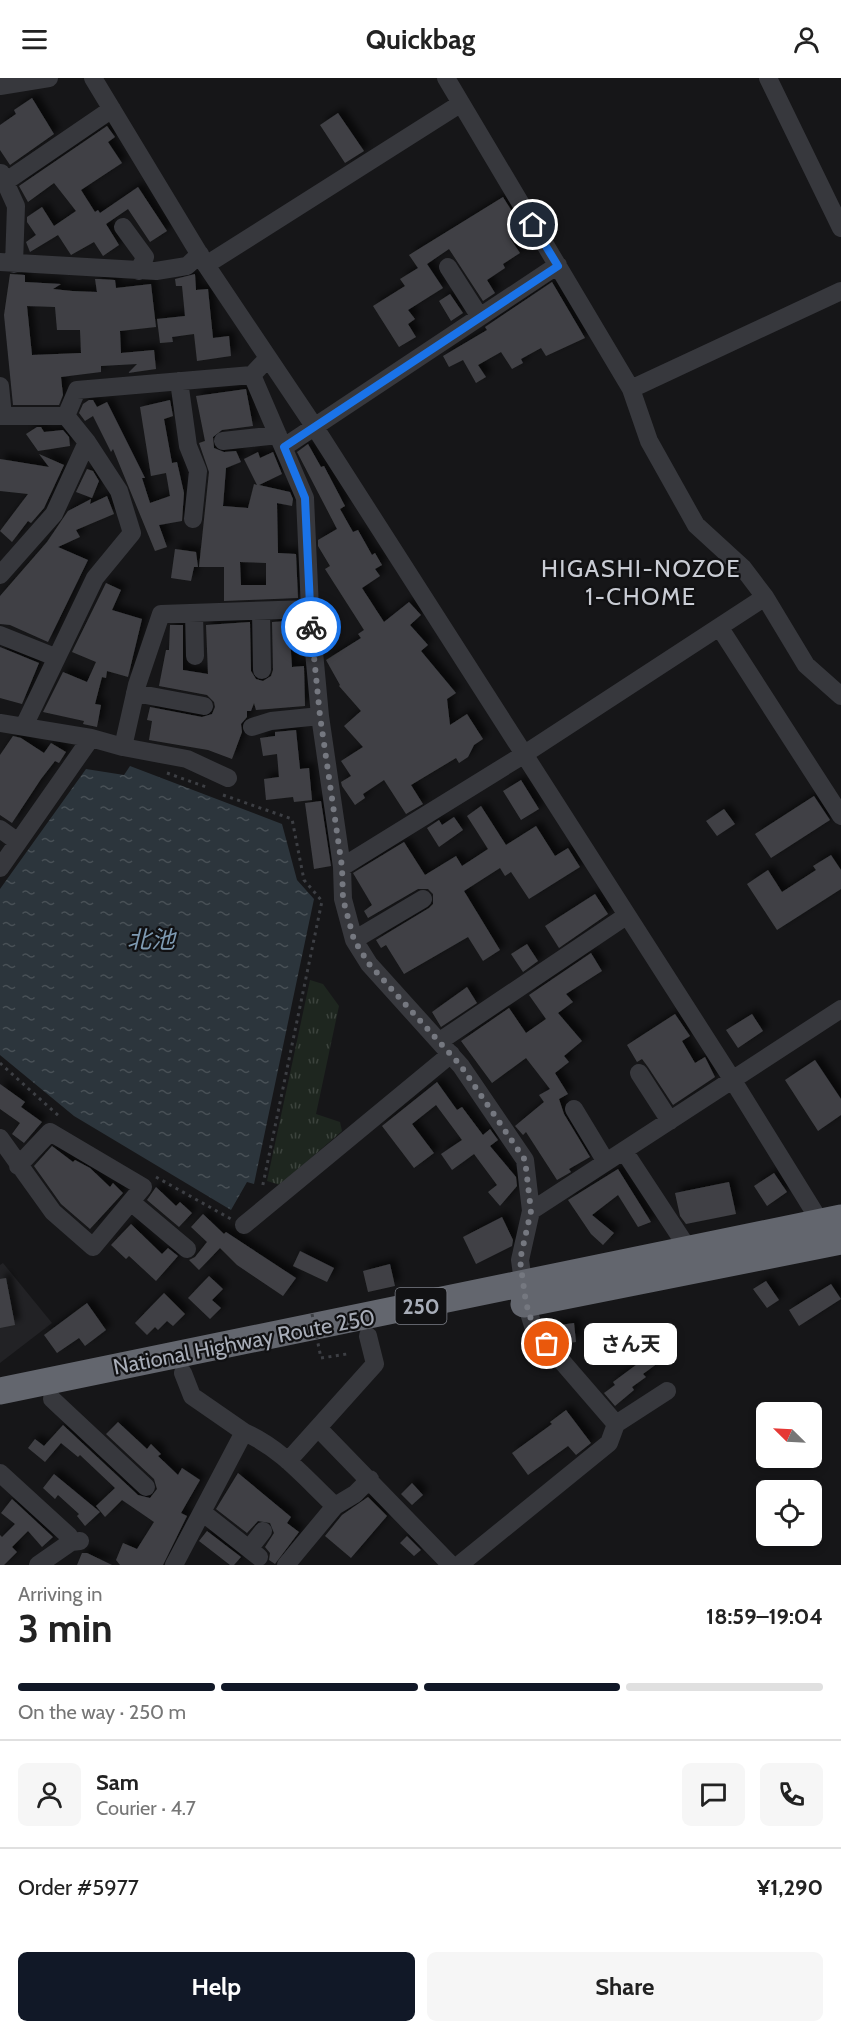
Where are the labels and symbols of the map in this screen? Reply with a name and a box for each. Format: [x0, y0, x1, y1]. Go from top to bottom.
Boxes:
pin [507, 199, 558, 250]
district label: HIGASHI-NOZOE 1-CHOME [541, 554, 741, 611]
courier [281, 597, 341, 657]
water label: 北池 [127, 925, 177, 954]
road number: 250 [396, 1288, 446, 1324]
street label: National Highway Route 250 [111, 1303, 377, 1381]
pin [521, 1318, 572, 1369]
callout: さん天 [583, 1323, 676, 1365]
north arrow [756, 1402, 822, 1468]

